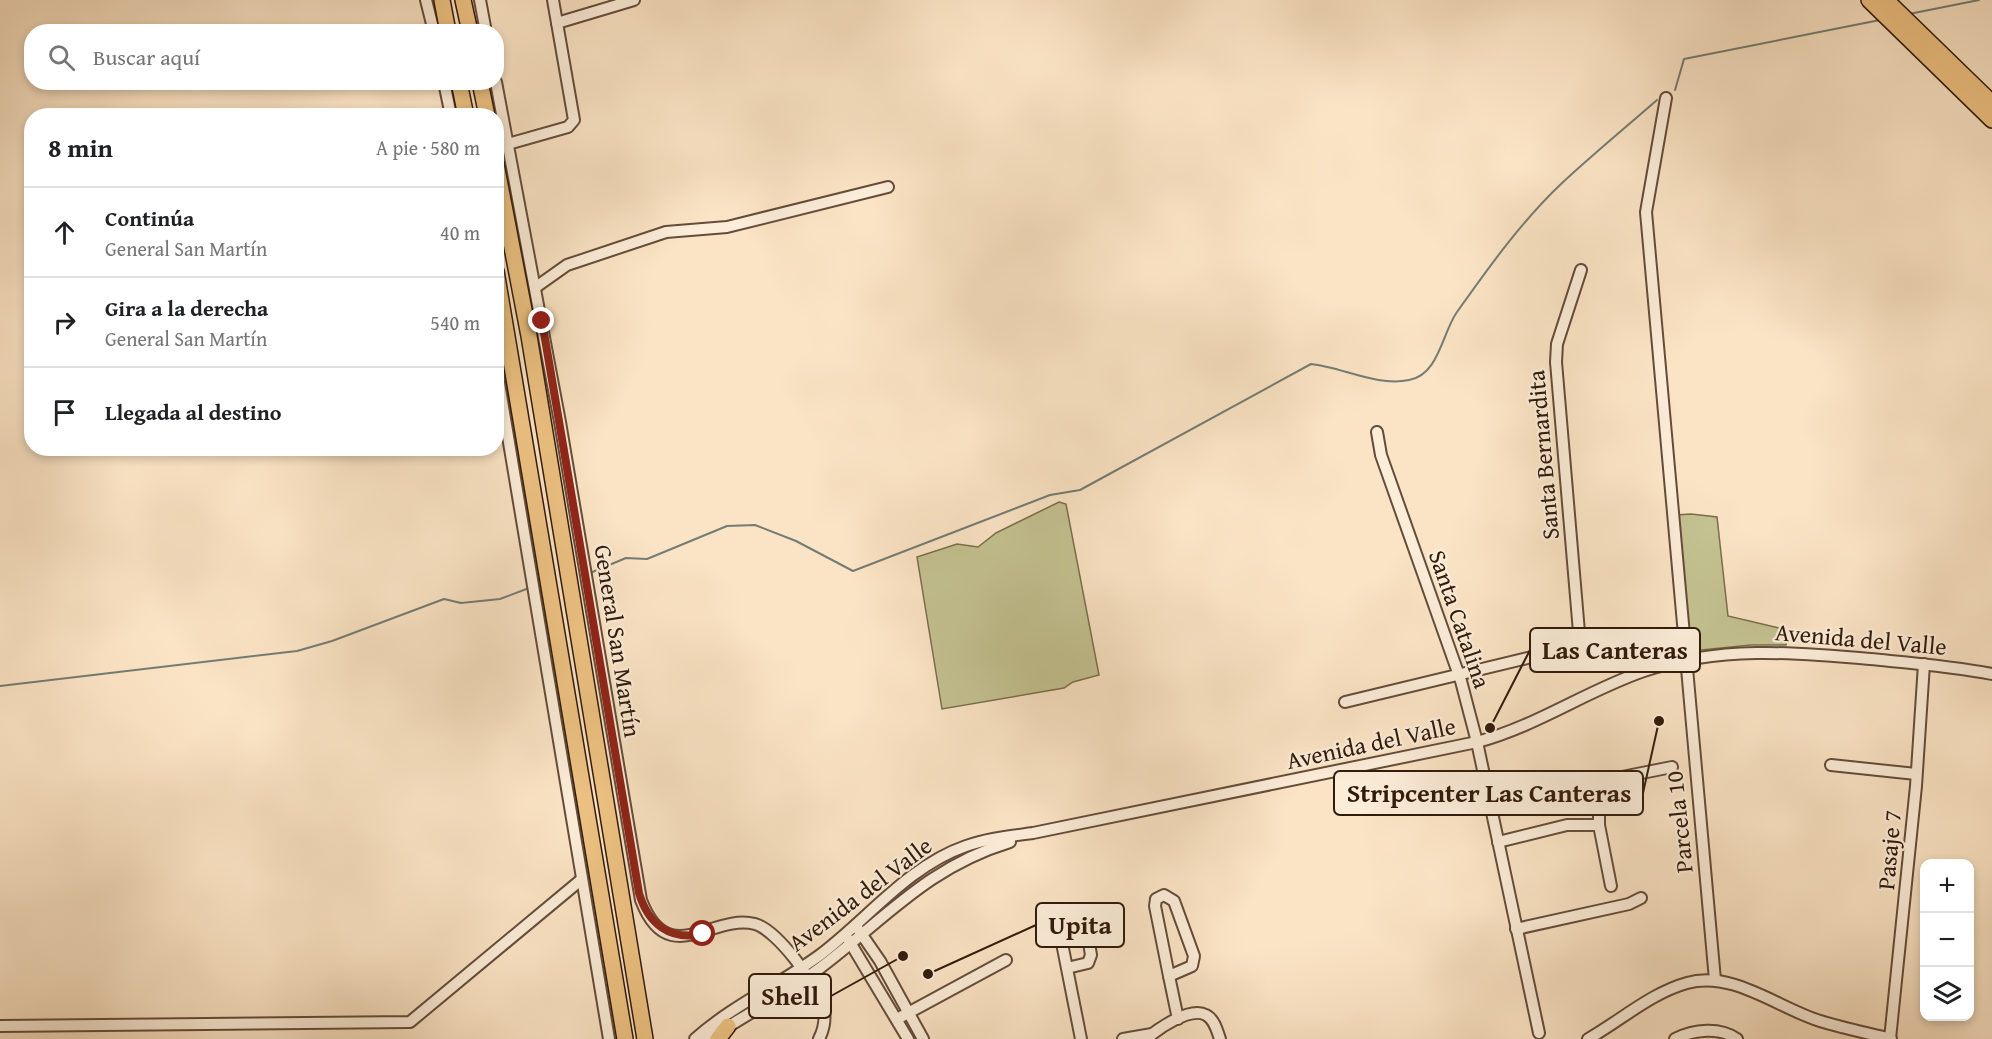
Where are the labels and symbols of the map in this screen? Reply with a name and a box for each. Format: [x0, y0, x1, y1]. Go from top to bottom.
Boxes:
route end [528, 307, 554, 333]
street label: Santa Bernardita [1518, 368, 1568, 541]
street label: General San Martín [585, 542, 651, 740]
street label: Santa Catalina [1420, 545, 1500, 693]
street label: Avenida del Valle [1774, 614, 1948, 664]
callout: Las Canteras [1530, 628, 1700, 672]
text: Las Canteras [1542, 630, 1688, 669]
street label: Avenida del Valle [1283, 708, 1459, 778]
street label: Parcela 10 [1656, 769, 1702, 875]
callout: Stripcenter Las Canteras [1334, 771, 1643, 815]
text: Stripcenter Las Canteras [1347, 773, 1631, 812]
street label: Pasaje 7 [1868, 809, 1910, 891]
street label: Avenida del Valle [781, 828, 939, 960]
callout: Upita [1036, 903, 1124, 947]
text: Upita [1048, 905, 1112, 944]
route start [689, 920, 715, 946]
callout: Shell [749, 974, 831, 1018]
text: Shell [761, 976, 819, 1015]

